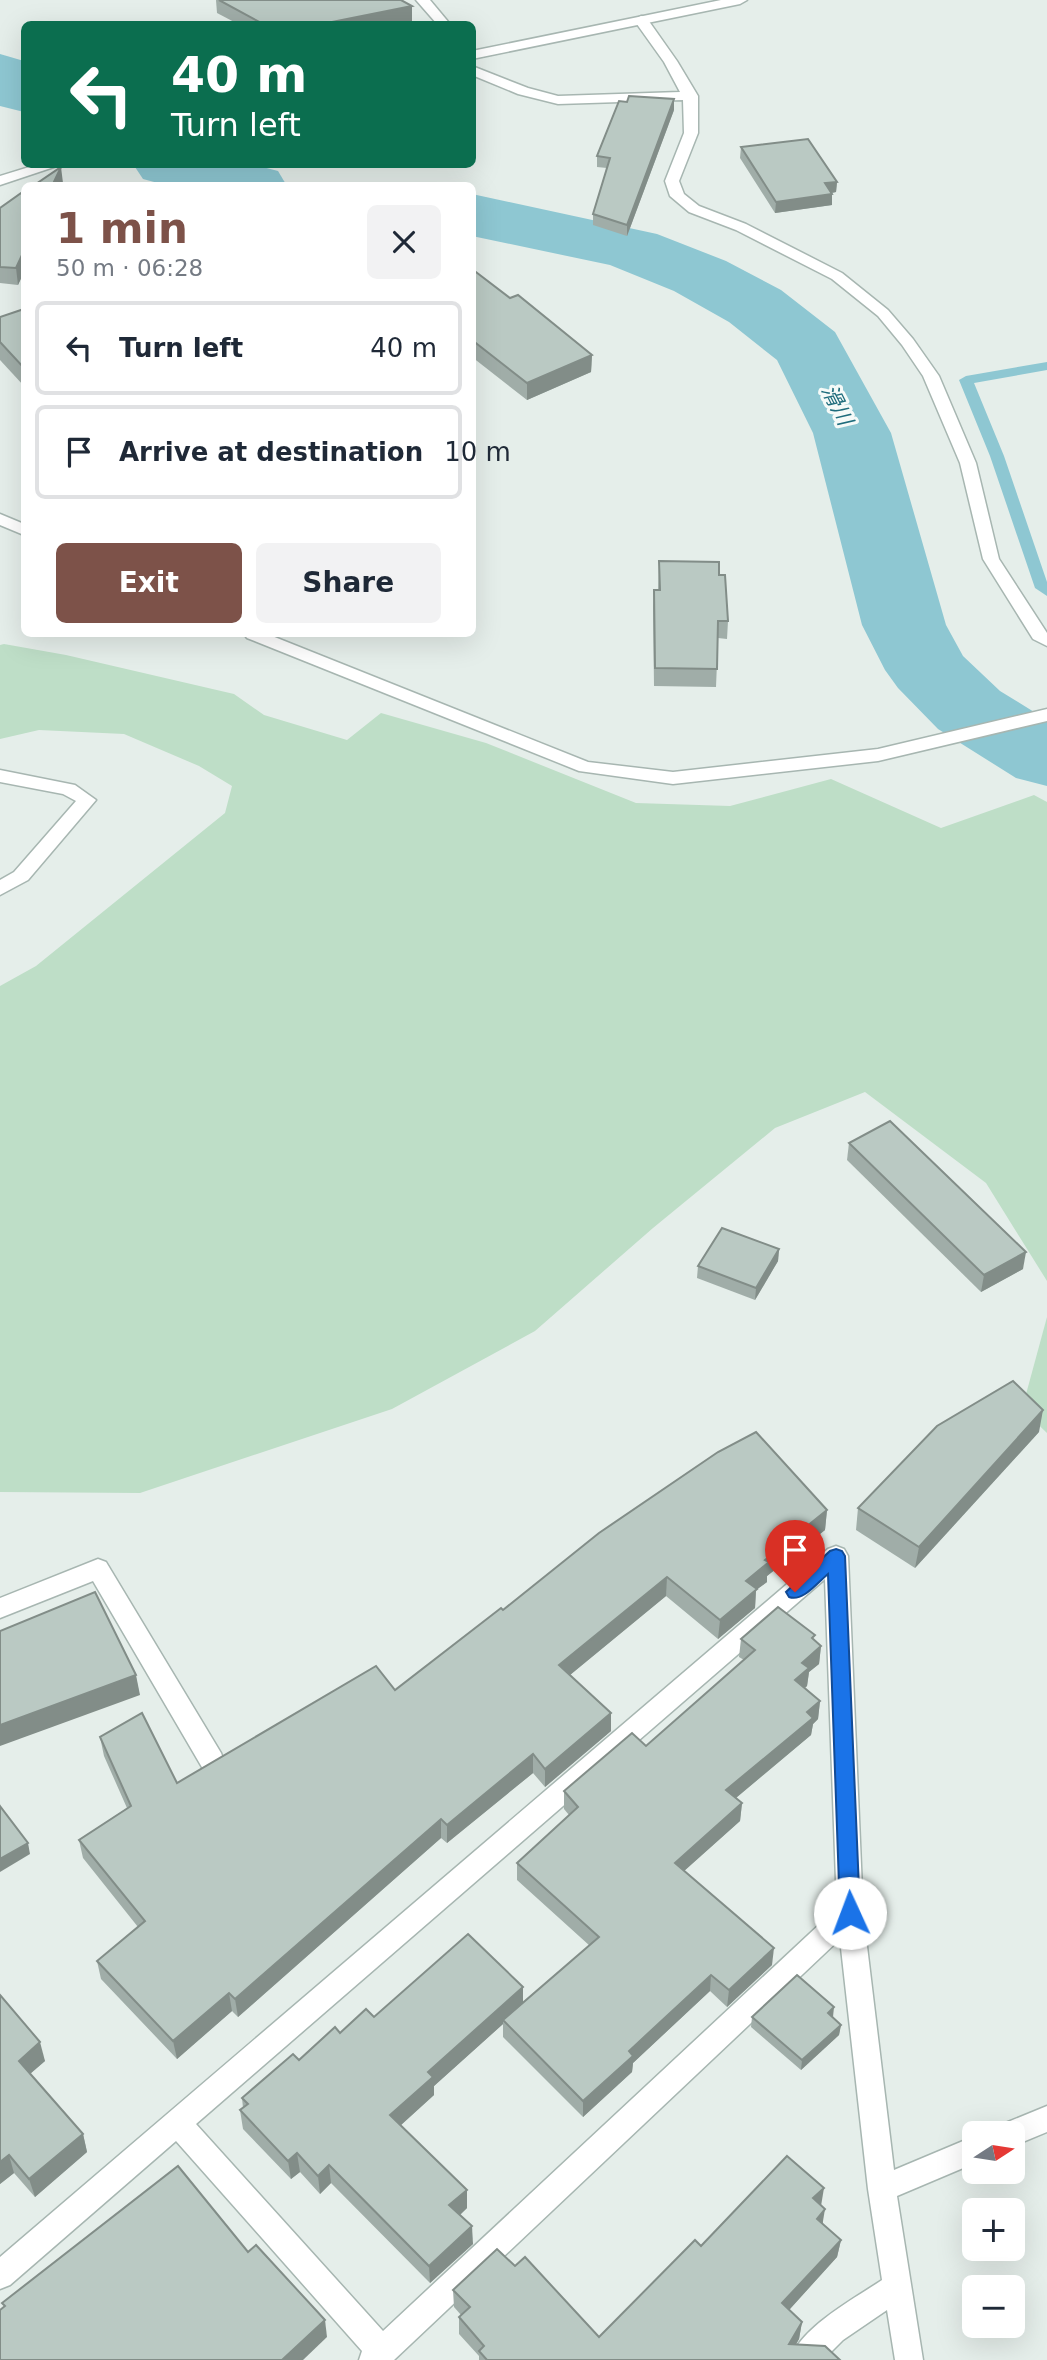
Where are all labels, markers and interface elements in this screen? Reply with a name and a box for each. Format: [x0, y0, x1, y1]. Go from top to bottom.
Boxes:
text: 40 m [171, 47, 307, 104]
icon: left [56, 49, 147, 140]
text: Turn left [171, 106, 301, 144]
text: 1 min [56, 204, 188, 253]
button: close [367, 205, 441, 279]
text: 50 m · 06:28 [56, 255, 203, 281]
icon: left [60, 329, 98, 367]
text: Turn left [119, 333, 243, 363]
text: 40 m [370, 333, 437, 363]
water label: 滑川 [817, 381, 858, 431]
icon: arrive [60, 433, 98, 471]
text: Arrive at destination [119, 437, 423, 467]
text: 10 m [444, 437, 511, 467]
button: Exit [56, 543, 242, 623]
button: Share [256, 543, 441, 623]
pin [765, 1520, 825, 1592]
icon: arrive [776, 1531, 814, 1569]
position arrow [813, 1876, 887, 1950]
north arrow [962, 2121, 1026, 2184]
map controls [962, 2121, 1025, 2338]
button: + [962, 2198, 1025, 2261]
button: − [962, 2275, 1025, 2338]

